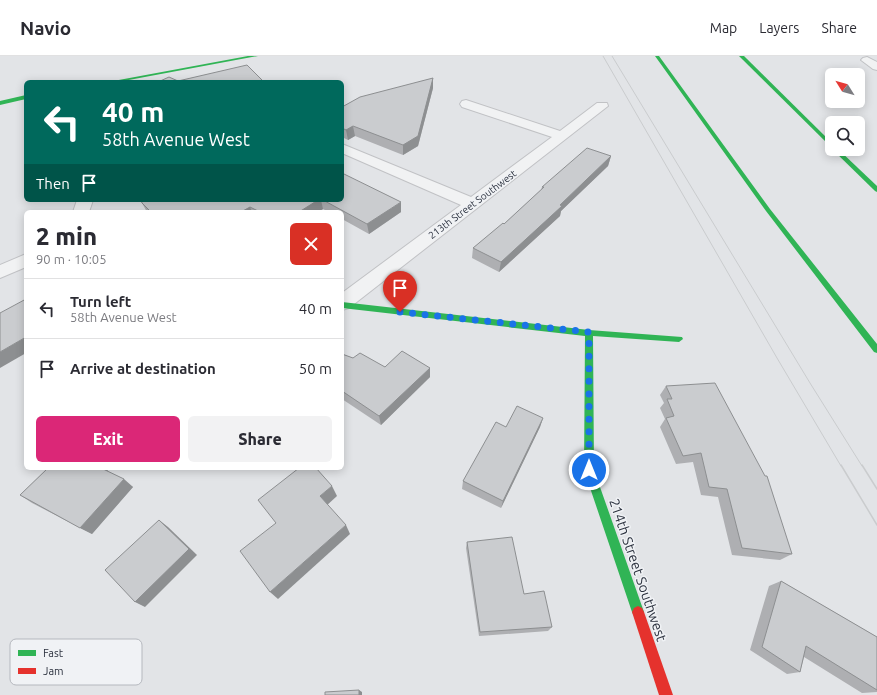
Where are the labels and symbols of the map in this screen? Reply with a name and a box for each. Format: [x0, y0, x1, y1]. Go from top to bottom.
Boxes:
north arrow [825, 68, 865, 108]
street label: 213th Street Southwest [426, 168, 518, 241]
pin [383, 271, 417, 312]
position arrow [568, 449, 610, 491]
street label: 214th Street Southwest [606, 497, 670, 644]
legend [10, 639, 142, 685]
text: Fast [43, 647, 64, 659]
text: Jam [43, 665, 64, 677]

